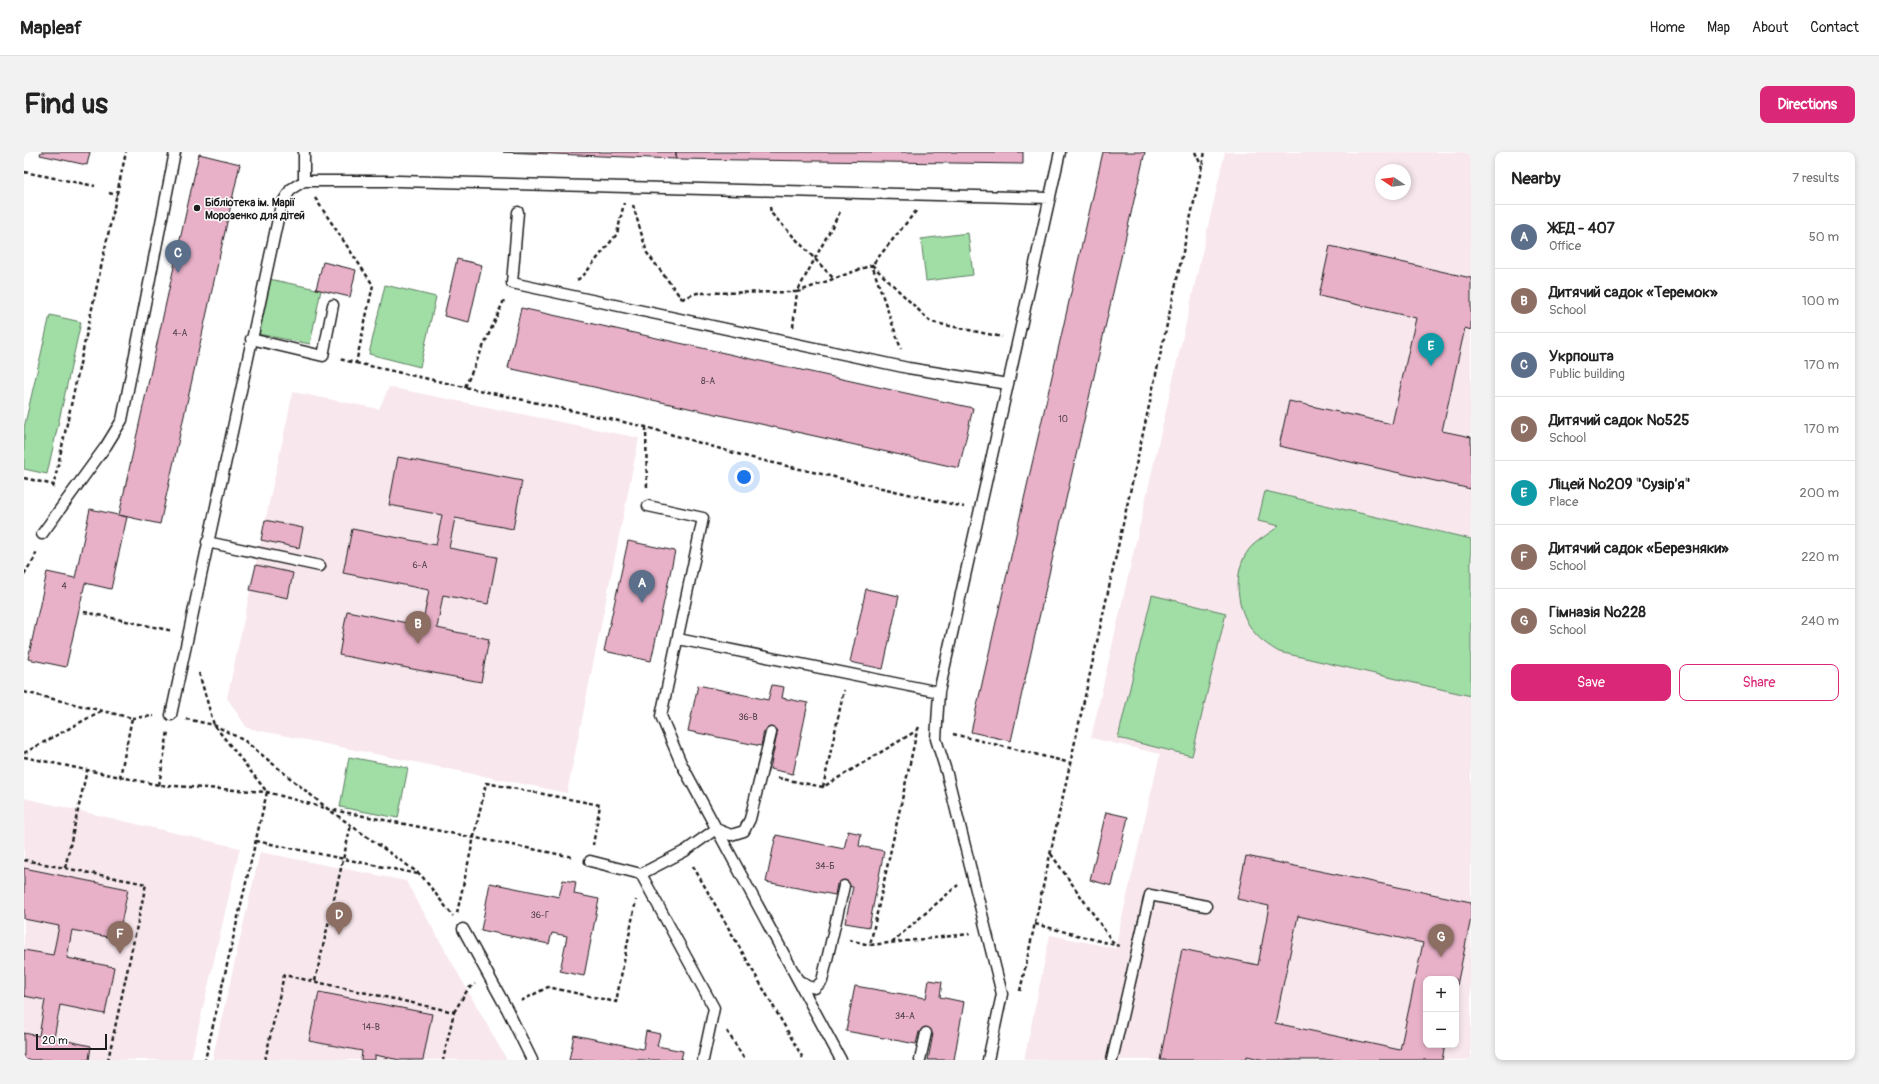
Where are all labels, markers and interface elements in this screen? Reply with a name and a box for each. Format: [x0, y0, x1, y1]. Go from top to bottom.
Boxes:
text: Mapleaf [20, 16, 82, 40]
text: Home [1650, 19, 1685, 36]
text: Map [1707, 19, 1730, 36]
text: About [1752, 19, 1788, 36]
text: Contact [1810, 19, 1859, 36]
button: Directions [1760, 86, 1855, 123]
text: Find us [24, 87, 108, 122]
north arrow [1375, 164, 1411, 200]
text: Nearby [1511, 168, 1560, 189]
text: 7 results [1792, 170, 1839, 186]
place label: Бібліотека ім. Марії Морозенко для дітей [205, 196, 305, 222]
marker: Бібліотека ім. Марії Морозенко для дітей [192, 203, 202, 213]
text: ЖЕД - 407 [1549, 219, 1615, 238]
text: A [1520, 229, 1528, 245]
text: 50 m [1809, 229, 1839, 245]
text: Office [1549, 238, 1581, 254]
pin: C [165, 240, 191, 273]
text: Дитячий садок «Теремок» [1549, 283, 1718, 302]
text: B [1520, 293, 1528, 309]
text: 100 m [1802, 293, 1839, 309]
text: School [1549, 302, 1586, 318]
house number: 4-А [173, 328, 188, 339]
pin: E [1418, 333, 1444, 366]
text: Укрпошта [1549, 347, 1614, 366]
text: C [1520, 357, 1528, 373]
text: 170 m [1804, 357, 1839, 373]
text: Public building [1549, 366, 1625, 382]
house number: 8-А [701, 376, 715, 387]
text: Дитячий садок №525 [1549, 411, 1689, 430]
house number: 10 [1058, 414, 1068, 425]
text: D [1520, 421, 1528, 437]
text: 170 m [1804, 421, 1839, 437]
text: School [1549, 430, 1586, 446]
your location [734, 467, 754, 487]
text: Ліцей №209 "Сузір'я" [1549, 475, 1691, 494]
text: E [1521, 485, 1527, 501]
text: 200 m [1800, 485, 1839, 501]
text: Place [1549, 494, 1578, 510]
text: Дитячий садок «Березняки» [1549, 539, 1729, 558]
text: F [1520, 549, 1528, 565]
text: 220 m [1801, 549, 1839, 565]
text: School [1549, 558, 1586, 574]
house number: 6-А [413, 560, 428, 571]
pin: A [629, 570, 655, 603]
house number: 4 [61, 581, 67, 592]
text: Гімназія №228 [1549, 603, 1646, 622]
pin: B [405, 611, 431, 644]
text: G [1520, 613, 1528, 629]
text: 240 m [1801, 613, 1839, 629]
text: School [1549, 622, 1586, 638]
button: Save [1511, 664, 1671, 701]
button: Share [1679, 664, 1839, 701]
house number: 36-В [738, 712, 758, 723]
house number: 34-Б [815, 861, 835, 872]
pin: D [326, 902, 352, 935]
house number: 36-Г [531, 910, 549, 921]
pin: F [107, 921, 133, 954]
pin: G [1428, 924, 1454, 957]
map controls [1423, 976, 1459, 1048]
button: + [1423, 976, 1459, 1012]
house number: 34-А [895, 1011, 915, 1022]
button: − [1423, 1012, 1459, 1048]
house number: 14-В [362, 1022, 380, 1033]
scale bar [36, 1032, 107, 1051]
text: 20 m [42, 1034, 68, 1047]

